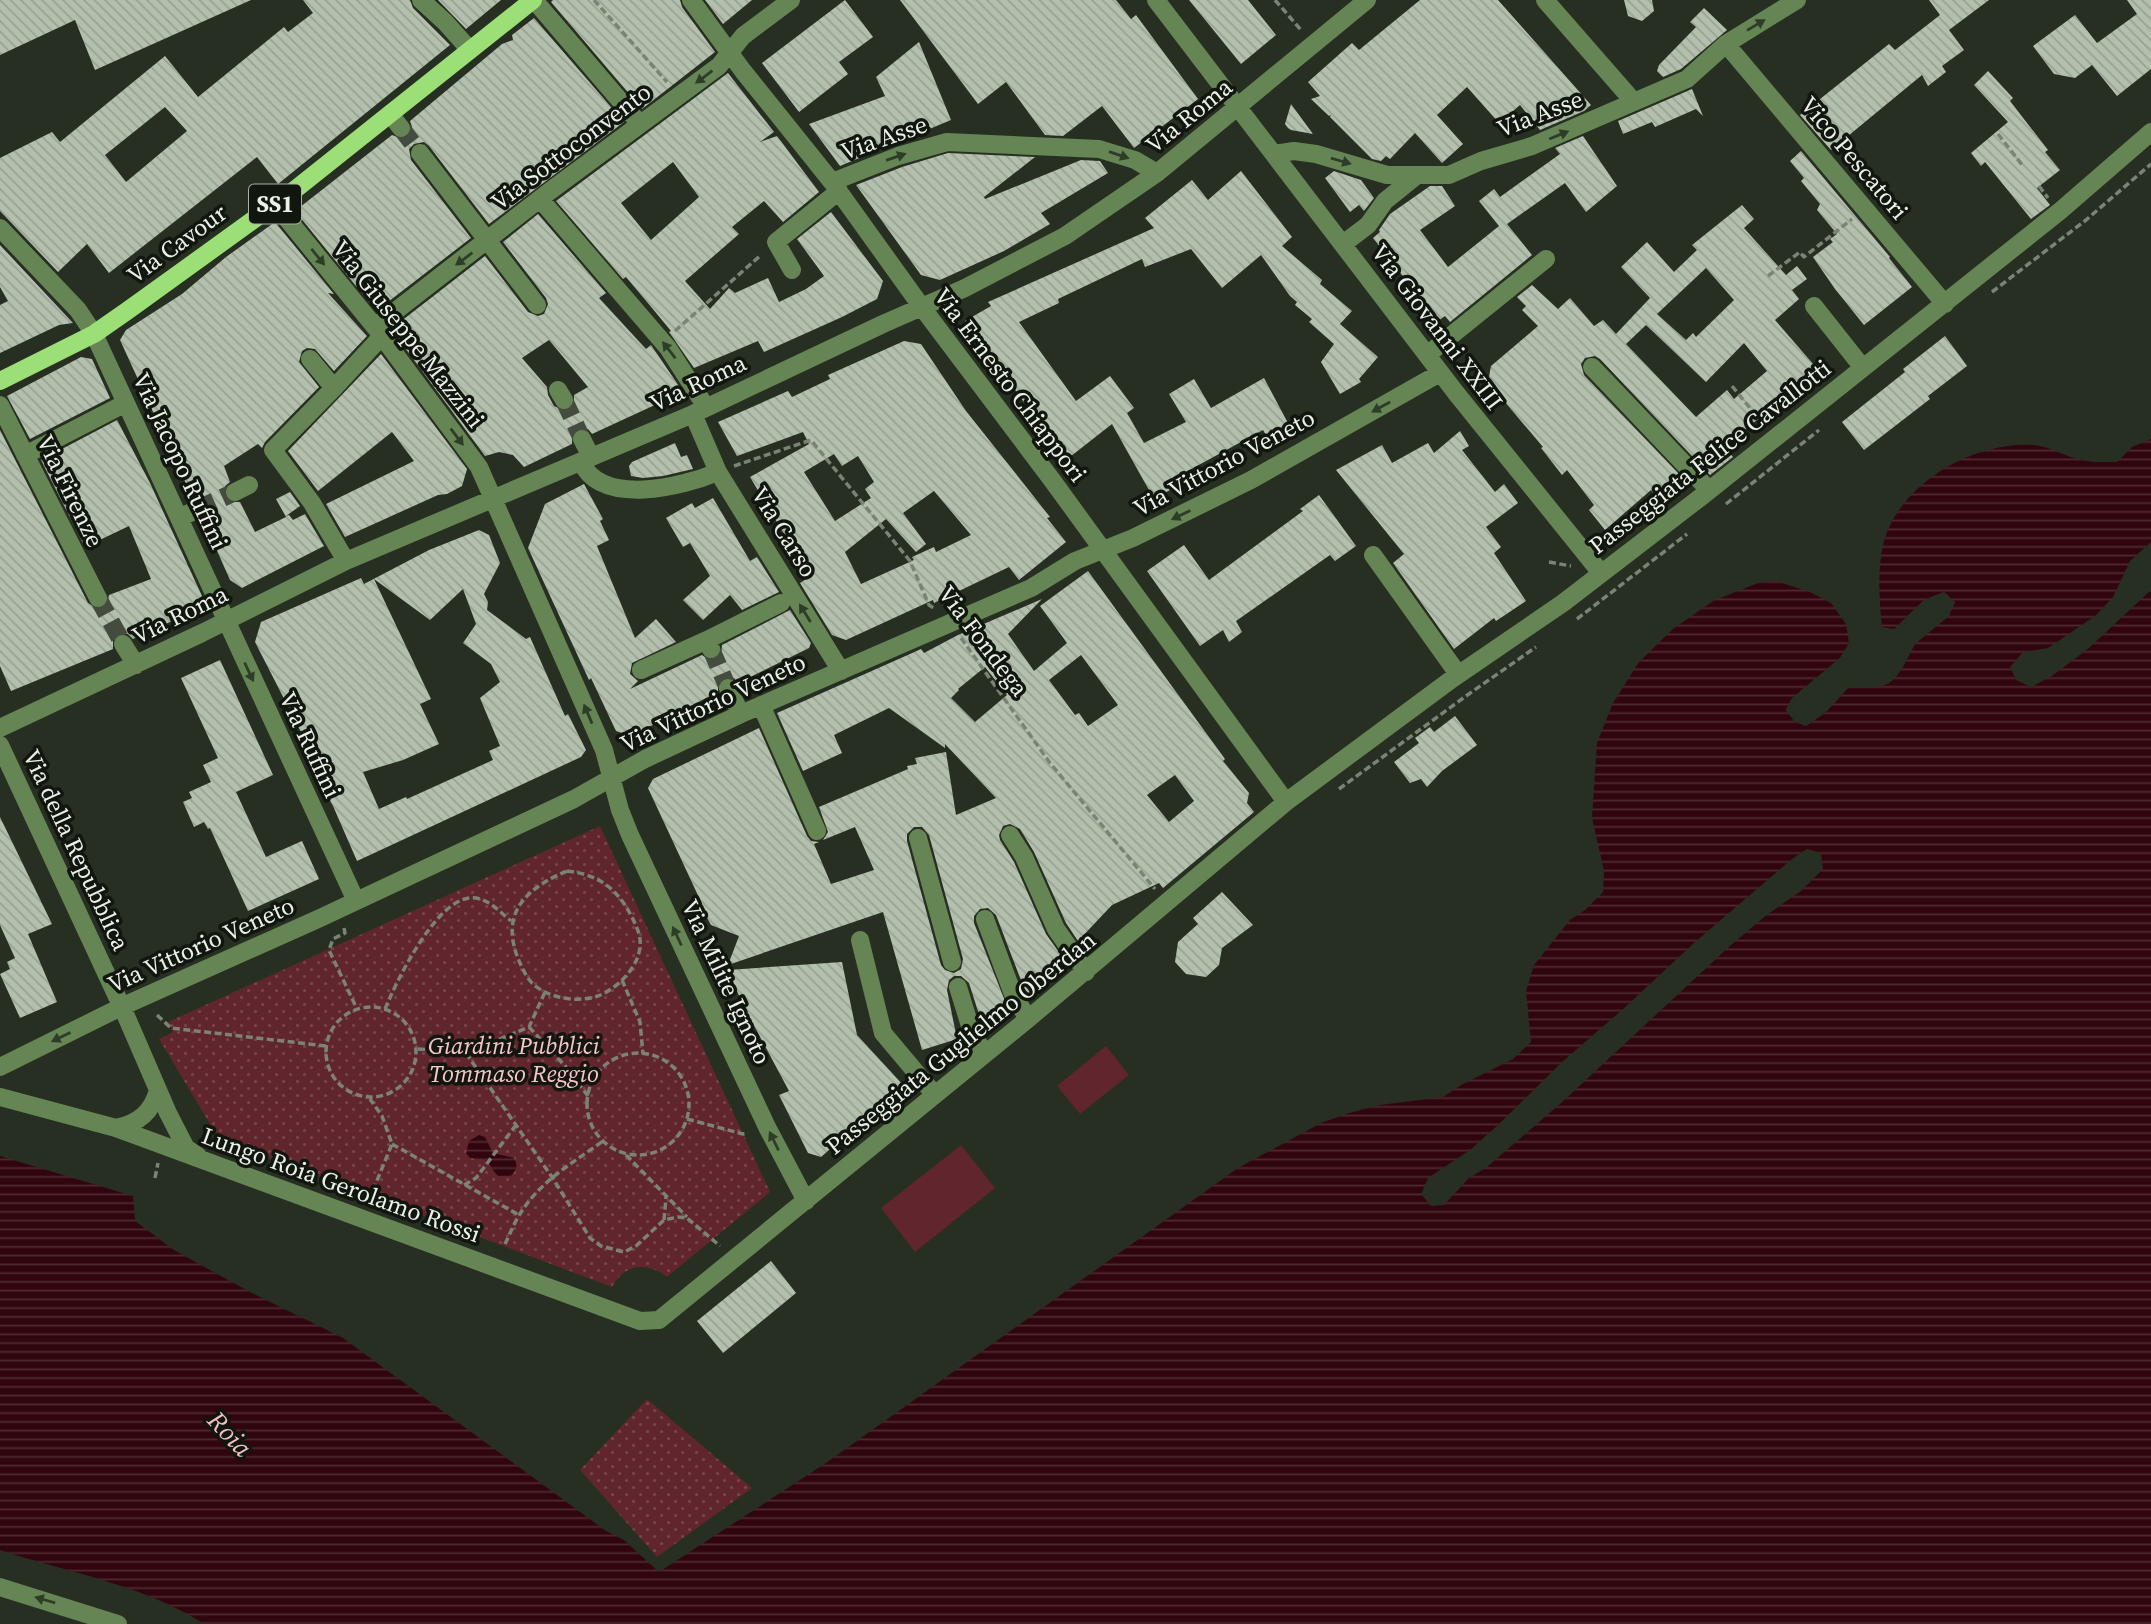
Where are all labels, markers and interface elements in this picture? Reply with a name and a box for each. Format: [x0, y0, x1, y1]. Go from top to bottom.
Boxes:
one-way arrow [1746, 18, 1765, 31]
one-way arrow [695, 70, 713, 84]
street label: Via Roma [1138, 70, 1240, 161]
street label: Via Sottoconvento [484, 75, 658, 218]
street label: Via Asse [1492, 82, 1587, 145]
street label: Vico Pescatori [1793, 89, 1916, 226]
street label: Via Asse [836, 107, 931, 168]
one-way arrow [1549, 129, 1570, 140]
one-way arrow [1109, 150, 1130, 161]
one-way arrow [885, 151, 906, 162]
one-way arrow [1330, 156, 1352, 167]
road number: SS1 [249, 184, 301, 224]
street label: Via Cavour [120, 196, 233, 291]
street label: Via Giuseppe Mazzini [325, 233, 492, 434]
street label: Via Giovanni XXIII [1364, 237, 1511, 417]
one-way arrow [310, 248, 326, 266]
one-way arrow [455, 251, 473, 266]
street label: Via Ernesto Chiappori [926, 281, 1094, 489]
one-way arrow [662, 341, 676, 359]
street label: Via Roma [644, 346, 752, 419]
street label: Passeggiata Felice Cavallotti [1582, 352, 1838, 562]
street label: Via Jacopo Ruffini [125, 367, 236, 554]
street label: Via Vittorio Veneto [1127, 401, 1320, 524]
one-way arrow [1371, 401, 1391, 413]
one-way arrow [450, 428, 464, 446]
street label: Via Firenze [29, 429, 112, 552]
street label: Via Carso [744, 480, 825, 583]
one-way arrow [1171, 509, 1191, 520]
street label: Via Roma [126, 577, 234, 652]
street label: Via Fondega [931, 578, 1036, 704]
one-way arrow [799, 603, 812, 623]
street label: Via Vittorio Veneto [615, 645, 811, 760]
one-way arrow [244, 661, 255, 682]
street label: Via Ruffini [272, 686, 349, 803]
one-way arrow [582, 704, 594, 724]
street label: Via della Repubblica [15, 744, 138, 956]
street label: Via Vittorio Veneto [102, 889, 299, 1001]
street label: Via Milite Ignoto [674, 894, 779, 1070]
street label: Passeggiata Guglielmo Oberdan [819, 923, 1102, 1162]
one-way arrow [671, 925, 682, 946]
park label: Giardini Pubblici Tommaso Reggio [428, 1029, 601, 1090]
one-way arrow [51, 1031, 71, 1043]
street label: Lungo Roia Gerolamo Rossi [197, 1119, 485, 1250]
one-way arrow [768, 1131, 780, 1151]
water label: Roia [199, 1402, 261, 1465]
one-way arrow [34, 1595, 55, 1605]

